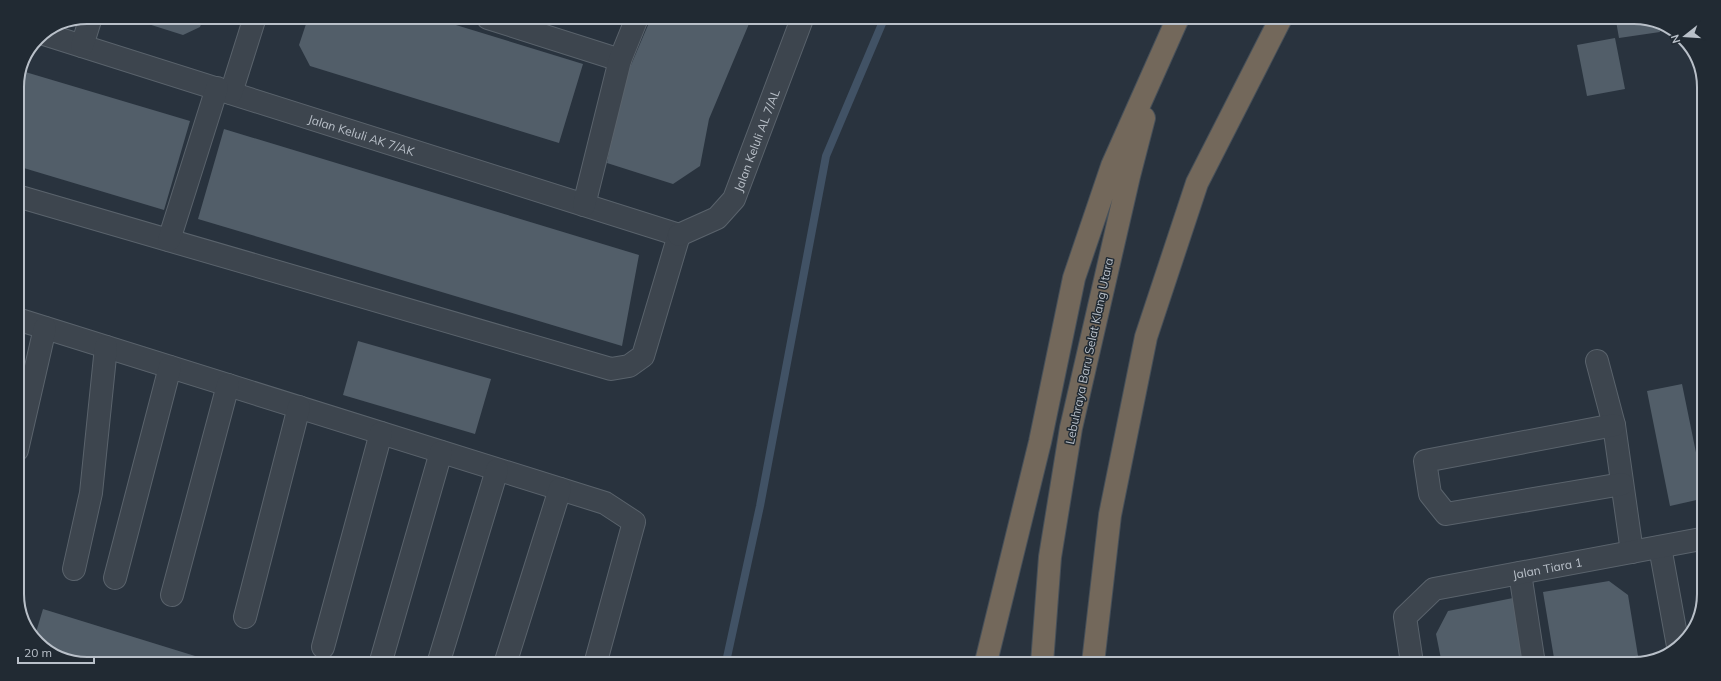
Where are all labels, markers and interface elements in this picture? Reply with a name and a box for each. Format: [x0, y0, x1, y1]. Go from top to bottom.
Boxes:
north arrow [1665, 16, 1705, 56]
text: N [1668, 33, 1683, 45]
street label: Jalan Keluli AL 7/AL [730, 86, 783, 194]
street label: Jalan Keluli AK 7/AK [307, 111, 417, 158]
street label: Lebuhraya Baru Selat Klang Utara [1062, 256, 1116, 446]
street label: Jalan Tiara 1 [1511, 554, 1583, 582]
scale bar [18, 639, 94, 665]
text: 20 m [24, 645, 52, 660]

